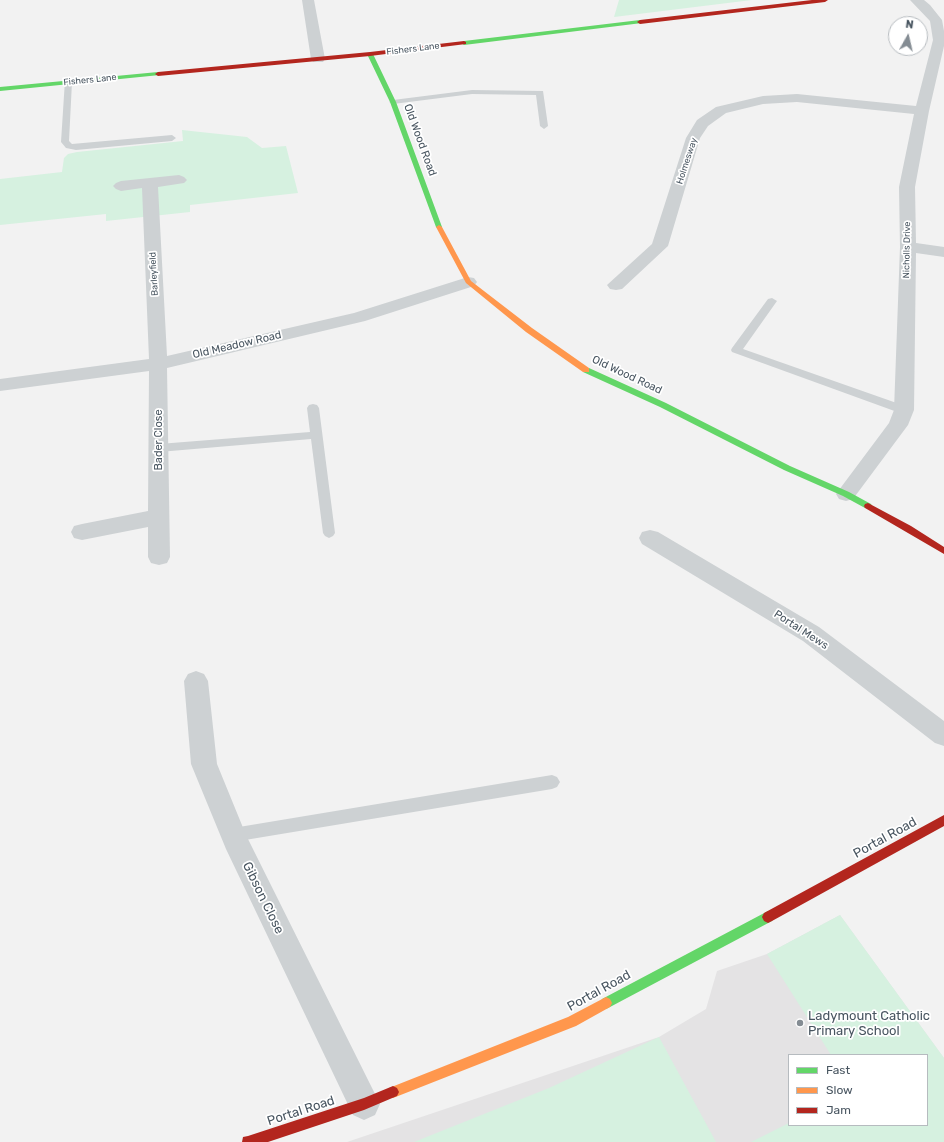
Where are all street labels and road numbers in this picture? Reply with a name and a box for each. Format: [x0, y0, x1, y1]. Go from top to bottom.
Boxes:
street label: Fishers Lane [386, 40, 440, 58]
street label: Fishers Lane [63, 72, 117, 88]
street label: Old Wood Road [401, 102, 439, 178]
street label: Holmesway [674, 136, 700, 186]
street label: Nicholls Drive [901, 221, 913, 279]
street label: Barleyfield [147, 252, 161, 296]
street label: Old Meadow Road [191, 328, 283, 362]
street label: Old Wood Road [590, 353, 664, 397]
street label: Bader Close [152, 409, 166, 471]
street label: Portal Mews [771, 608, 831, 652]
street label: Portal Road [851, 814, 919, 862]
street label: Gibson Close [239, 859, 287, 937]
street label: Portal Road [565, 967, 633, 1015]
street label: Portal Road [265, 1093, 337, 1129]

